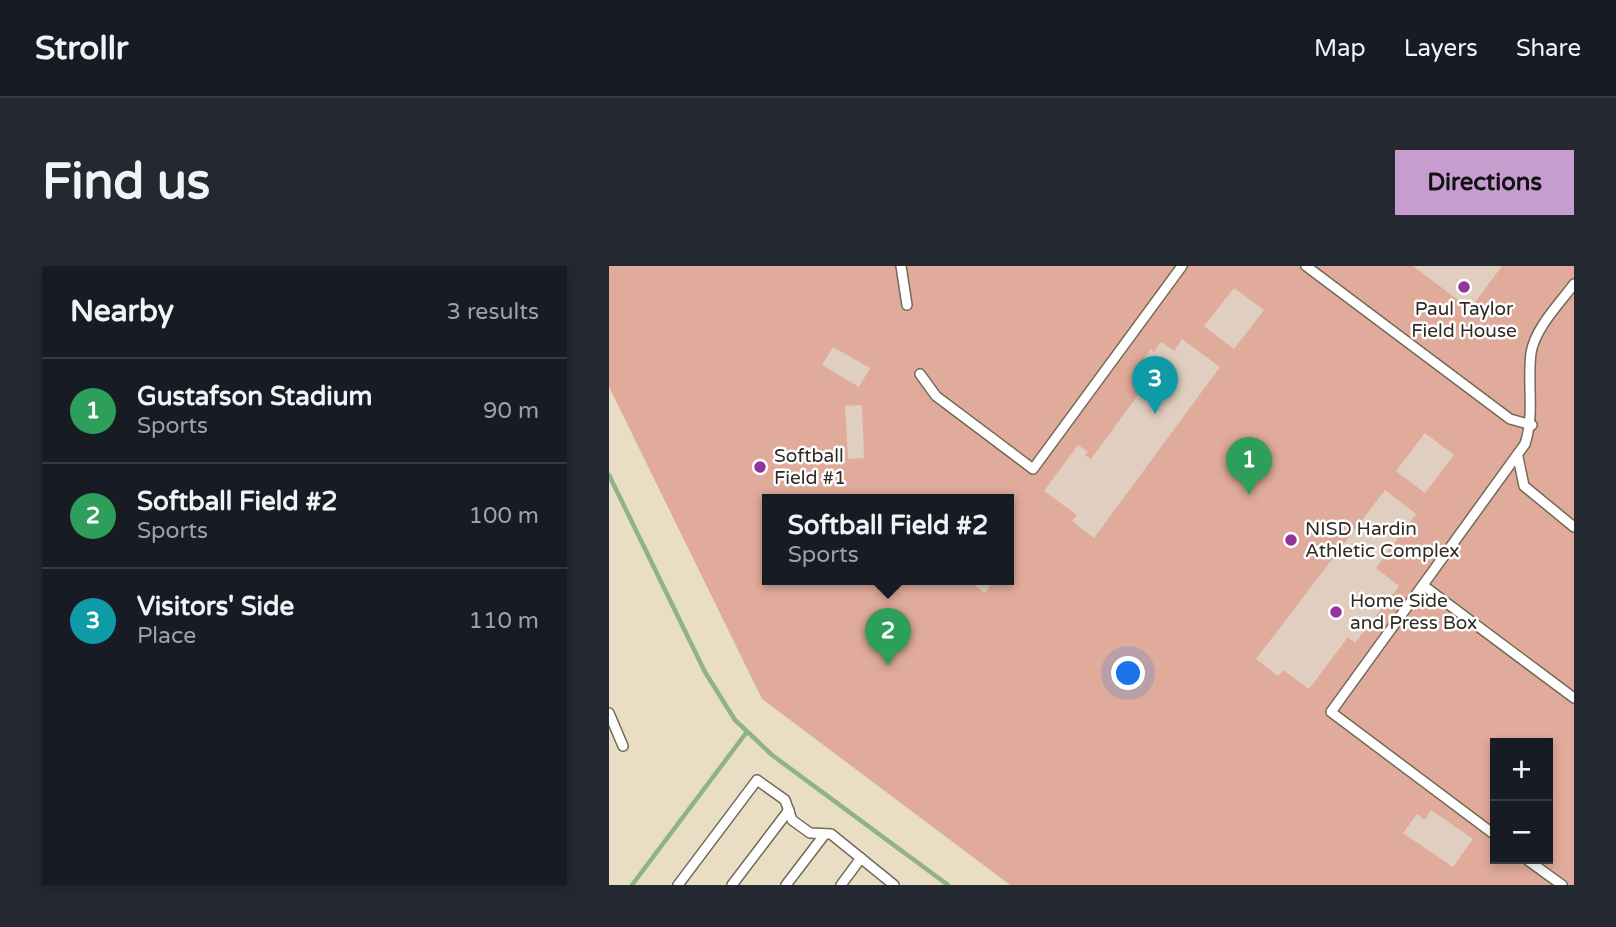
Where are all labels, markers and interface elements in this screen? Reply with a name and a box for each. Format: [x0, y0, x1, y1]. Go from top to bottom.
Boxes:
text: Strollr [35, 29, 129, 68]
text: Map [1314, 34, 1366, 63]
text: Layers [1404, 34, 1478, 63]
text: Share [1516, 34, 1581, 63]
button: Directions [1395, 150, 1574, 215]
text: Find us [42, 153, 210, 212]
marker: Paul Taylor Field House [1456, 279, 1472, 295]
text: Nearby [70, 293, 174, 330]
text: 3 results [446, 298, 539, 326]
place label: Paul Taylor Field House [1411, 298, 1517, 342]
pin: 3 [1132, 356, 1178, 414]
text: Gustafson Stadium [137, 381, 372, 412]
text: 1 [86, 397, 100, 425]
text: 90 m [483, 397, 539, 425]
text: Sports [137, 412, 208, 440]
pin: 1 [1226, 437, 1272, 495]
place label: Softball Field #1 [774, 445, 846, 489]
marker: Softball Field #1 [752, 459, 768, 475]
text: Softball Field #2 [137, 486, 338, 517]
popup [762, 494, 1014, 585]
text: 2 [86, 502, 100, 530]
text: 100 m [469, 502, 539, 530]
text: Softball Field #2 [788, 510, 988, 541]
text: Sports [137, 517, 208, 545]
place label: NISD Hardin Athletic Complex [1305, 518, 1460, 562]
marker: NISD Hardin Athletic Complex [1283, 532, 1299, 548]
text: Sports [788, 541, 859, 569]
place label: Home Side and Press Box [1350, 590, 1477, 634]
text: Visitors' Side [137, 591, 294, 622]
marker: Home Side and Press Box [1328, 604, 1344, 620]
text: 3 [86, 607, 100, 635]
text: 110 m [469, 607, 539, 635]
pin: 2 [865, 608, 911, 666]
text: Place [137, 622, 196, 650]
your location [1111, 656, 1145, 690]
map controls [1490, 738, 1553, 864]
button: + [1490, 738, 1553, 801]
button: − [1490, 801, 1553, 864]

